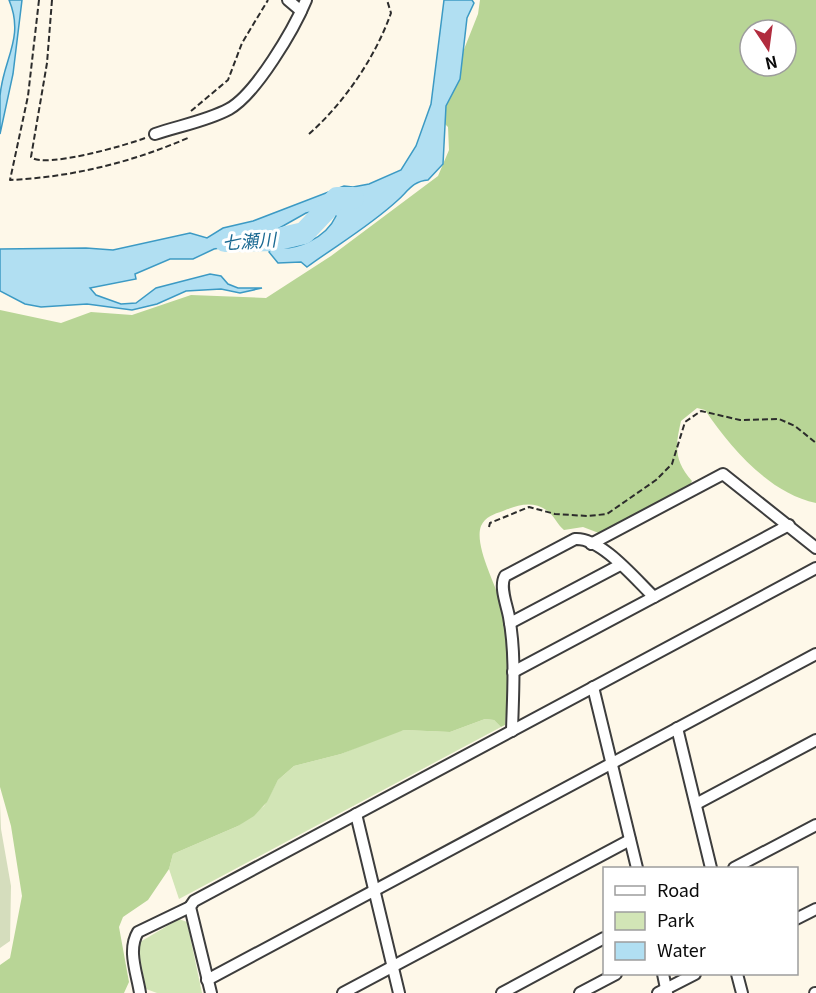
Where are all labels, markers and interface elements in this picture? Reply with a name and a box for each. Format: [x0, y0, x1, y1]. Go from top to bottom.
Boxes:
north arrow [738, 18, 798, 78]
text: N [763, 51, 780, 77]
water label: 七瀬川 [221, 225, 279, 255]
legend [603, 867, 798, 975]
text: Road [657, 876, 700, 902]
text: Park [657, 906, 695, 932]
text: Water [657, 936, 707, 962]

